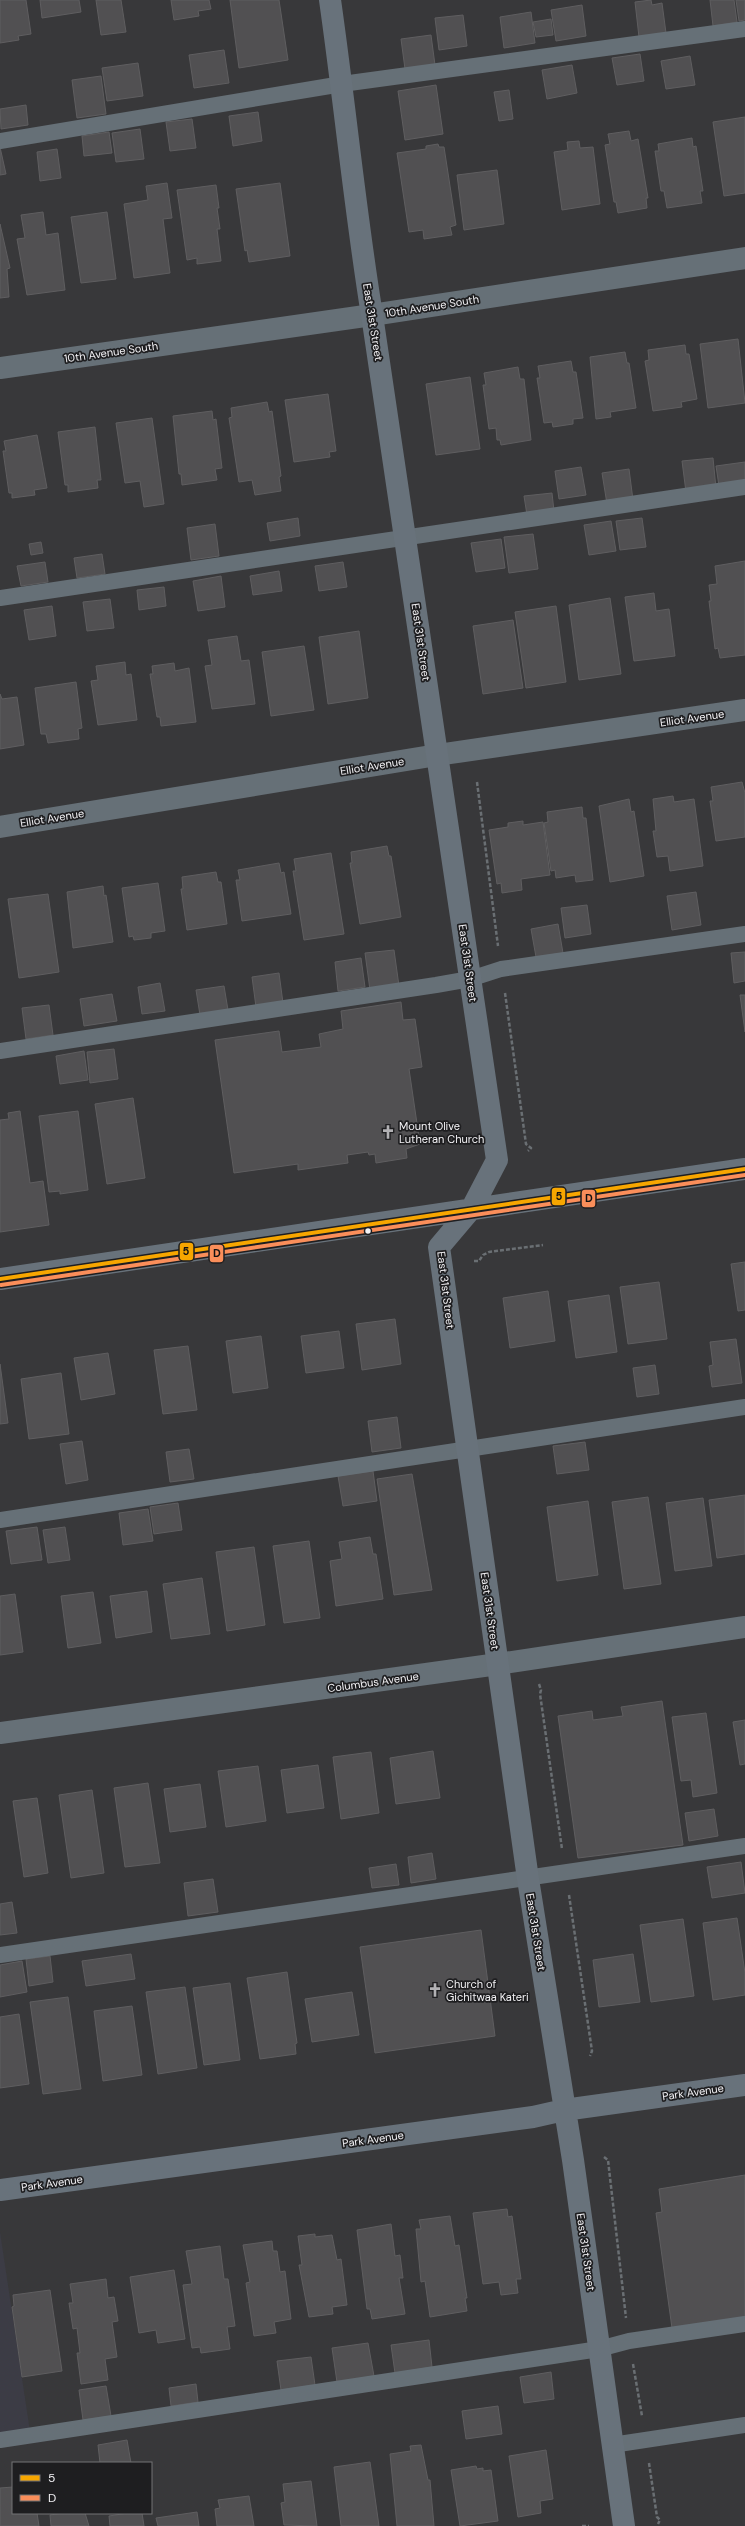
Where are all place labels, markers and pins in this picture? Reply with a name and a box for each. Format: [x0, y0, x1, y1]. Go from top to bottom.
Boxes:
place label: Mount Olive Lutheran Church [399, 1119, 484, 1146]
church icon: Mount Olive Lutheran Church [380, 1124, 396, 1140]
unlabelled marker [363, 1226, 373, 1236]
place label: Church of Gichitwaa Kateri [446, 1977, 529, 2004]
church icon: Church of Gichitwaa Kateri [427, 1982, 443, 1998]

